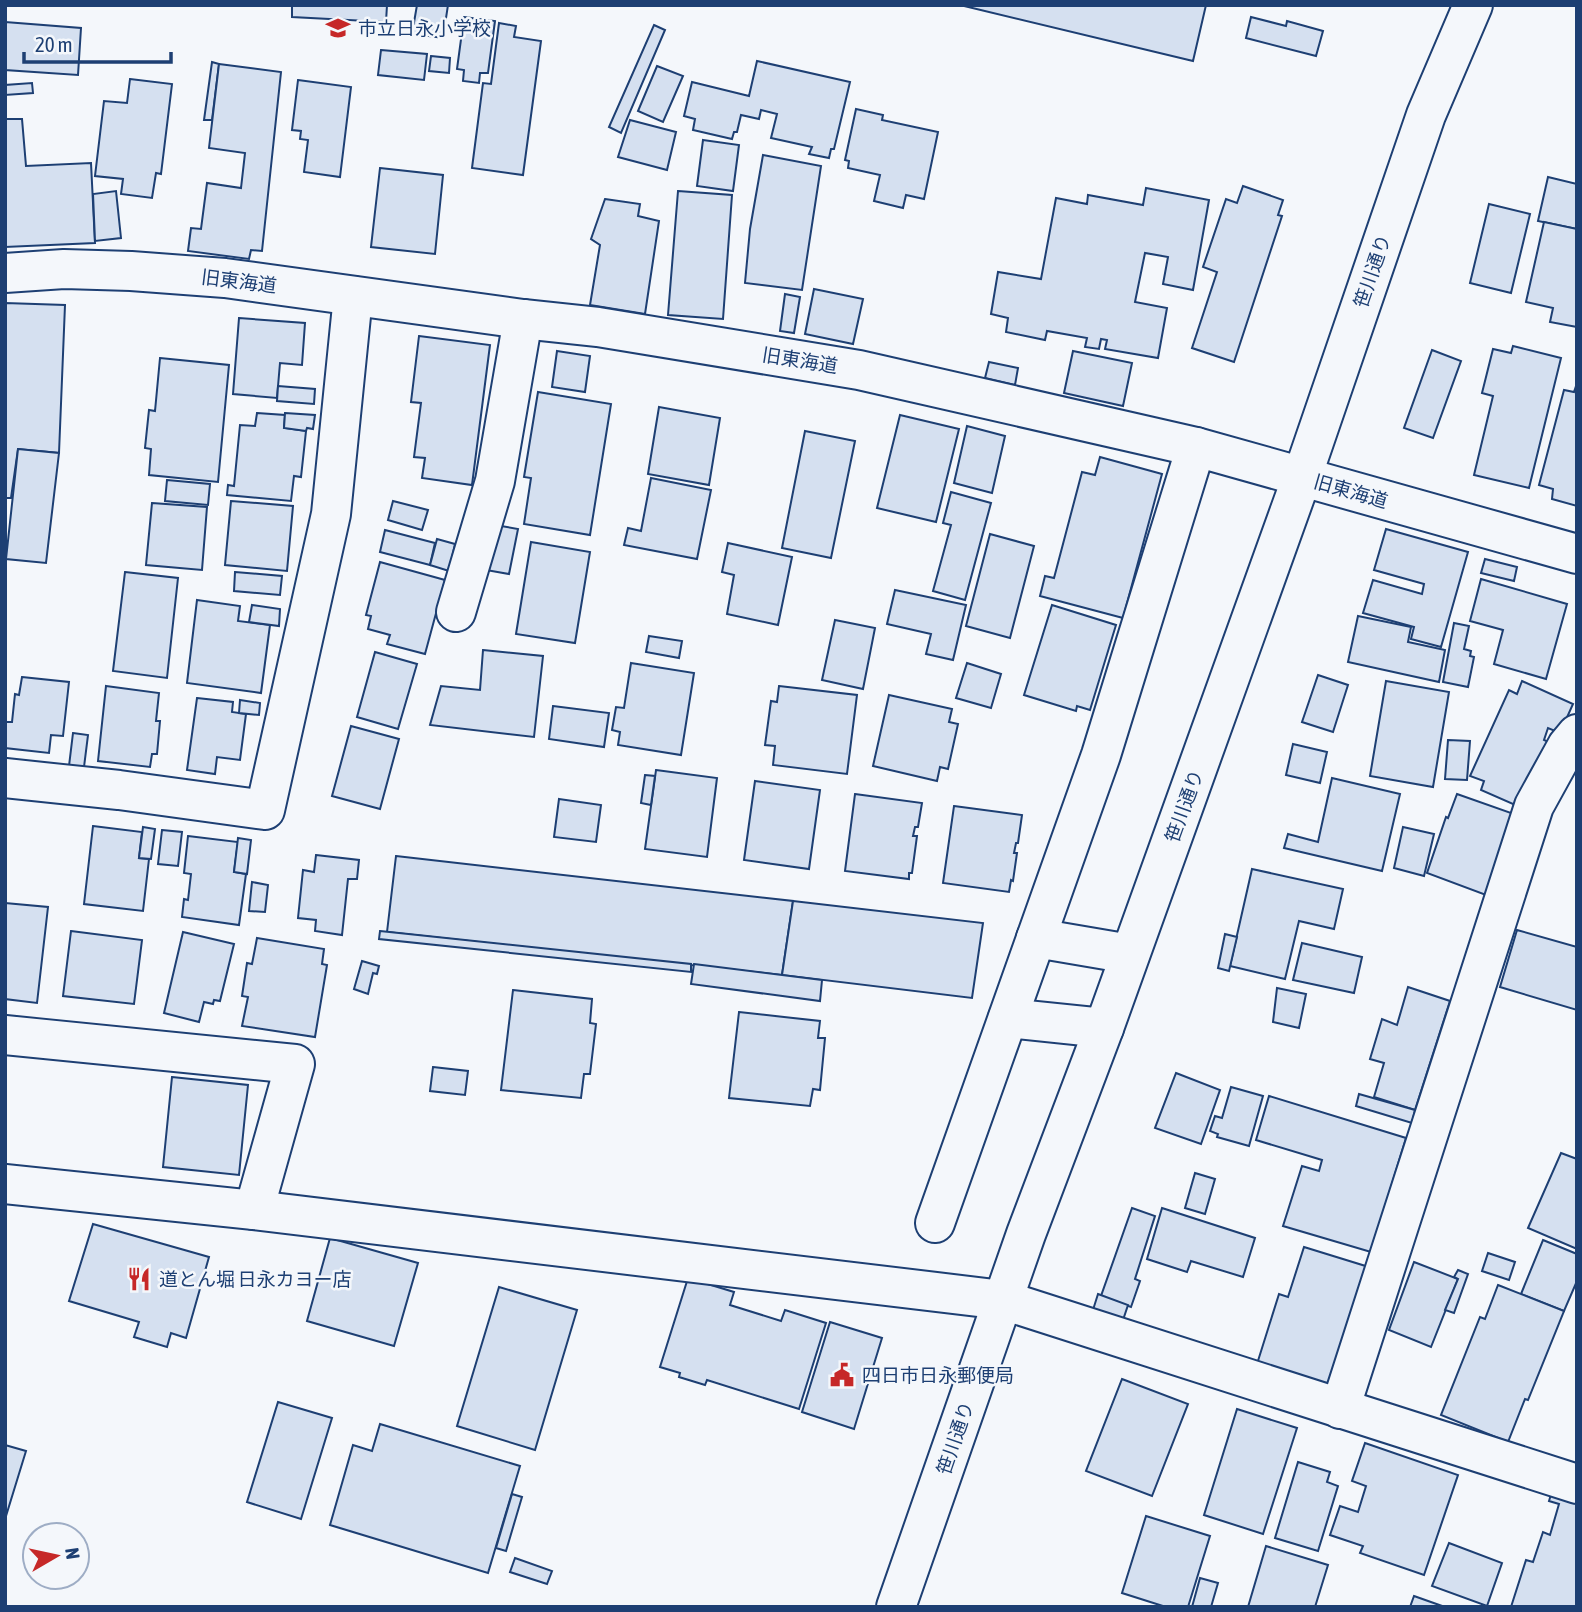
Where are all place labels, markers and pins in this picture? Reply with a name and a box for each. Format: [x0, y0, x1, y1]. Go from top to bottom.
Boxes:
school or university icon: 市立日永小学校 [324, 14, 352, 42]
place label: 市立日永小学校 [358, 17, 491, 39]
restaurant icon: 道とん堀 日永カヨー店 [125, 1265, 153, 1293]
place label: 道とん堀 日永カヨー店 [159, 1268, 352, 1290]
public building icon: 四日市日永郵便局 [828, 1361, 856, 1389]
place label: 四日市日永郵便局 [862, 1364, 1014, 1386]

